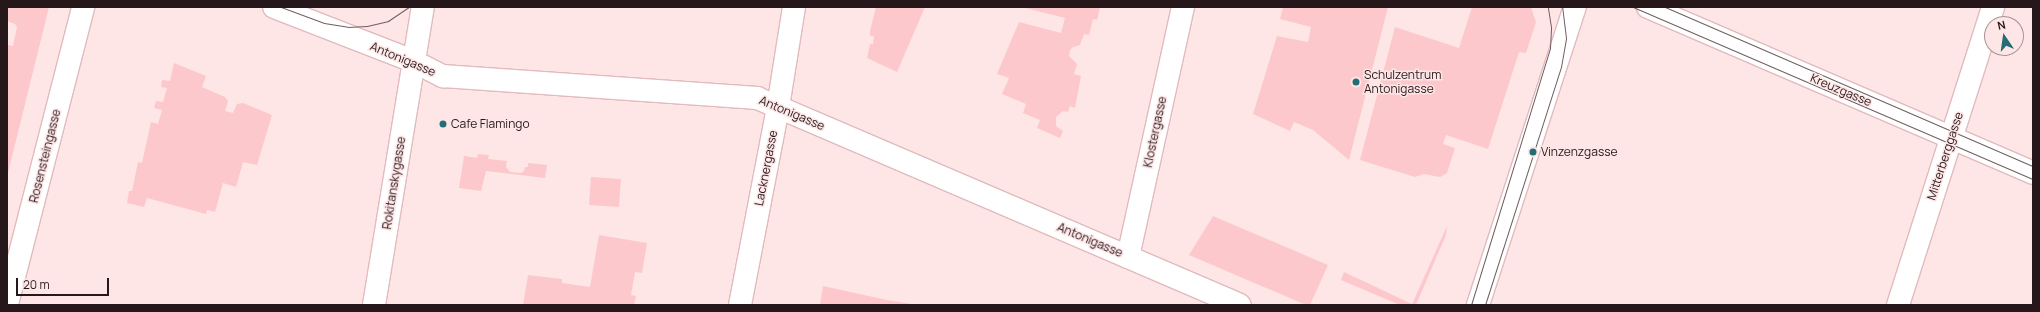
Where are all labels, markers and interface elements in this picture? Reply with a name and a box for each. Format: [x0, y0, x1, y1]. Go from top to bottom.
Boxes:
north arrow [1984, 16, 2024, 56]
text: N [1996, 17, 2007, 33]
street label: Antonigasse [368, 39, 438, 79]
place label: Schulzentrum Antonigasse [1364, 68, 1441, 96]
street label: Kreuzgasse [1808, 71, 1874, 109]
marker: Schulzentrum Antonigasse [1351, 77, 1361, 87]
street label: Antonigasse [757, 93, 827, 133]
street label: Klostergasse [1140, 95, 1170, 169]
street label: Rosensteingasse [26, 108, 64, 204]
street label: Mitterberggasse [1924, 110, 1966, 202]
place label: Cafe Flamingo [451, 117, 529, 131]
marker: Cafe Flamingo [438, 119, 448, 129]
street label: Lacknergasse [752, 129, 780, 207]
street label: Rokitanskygasse [380, 136, 408, 230]
place label: Vinzenzgasse [1541, 145, 1618, 159]
marker: Vinzenzgasse [1528, 147, 1538, 157]
street label: Antonigasse [1055, 220, 1125, 260]
scale bar [18, 270, 111, 296]
text: 20 m [23, 276, 50, 293]

